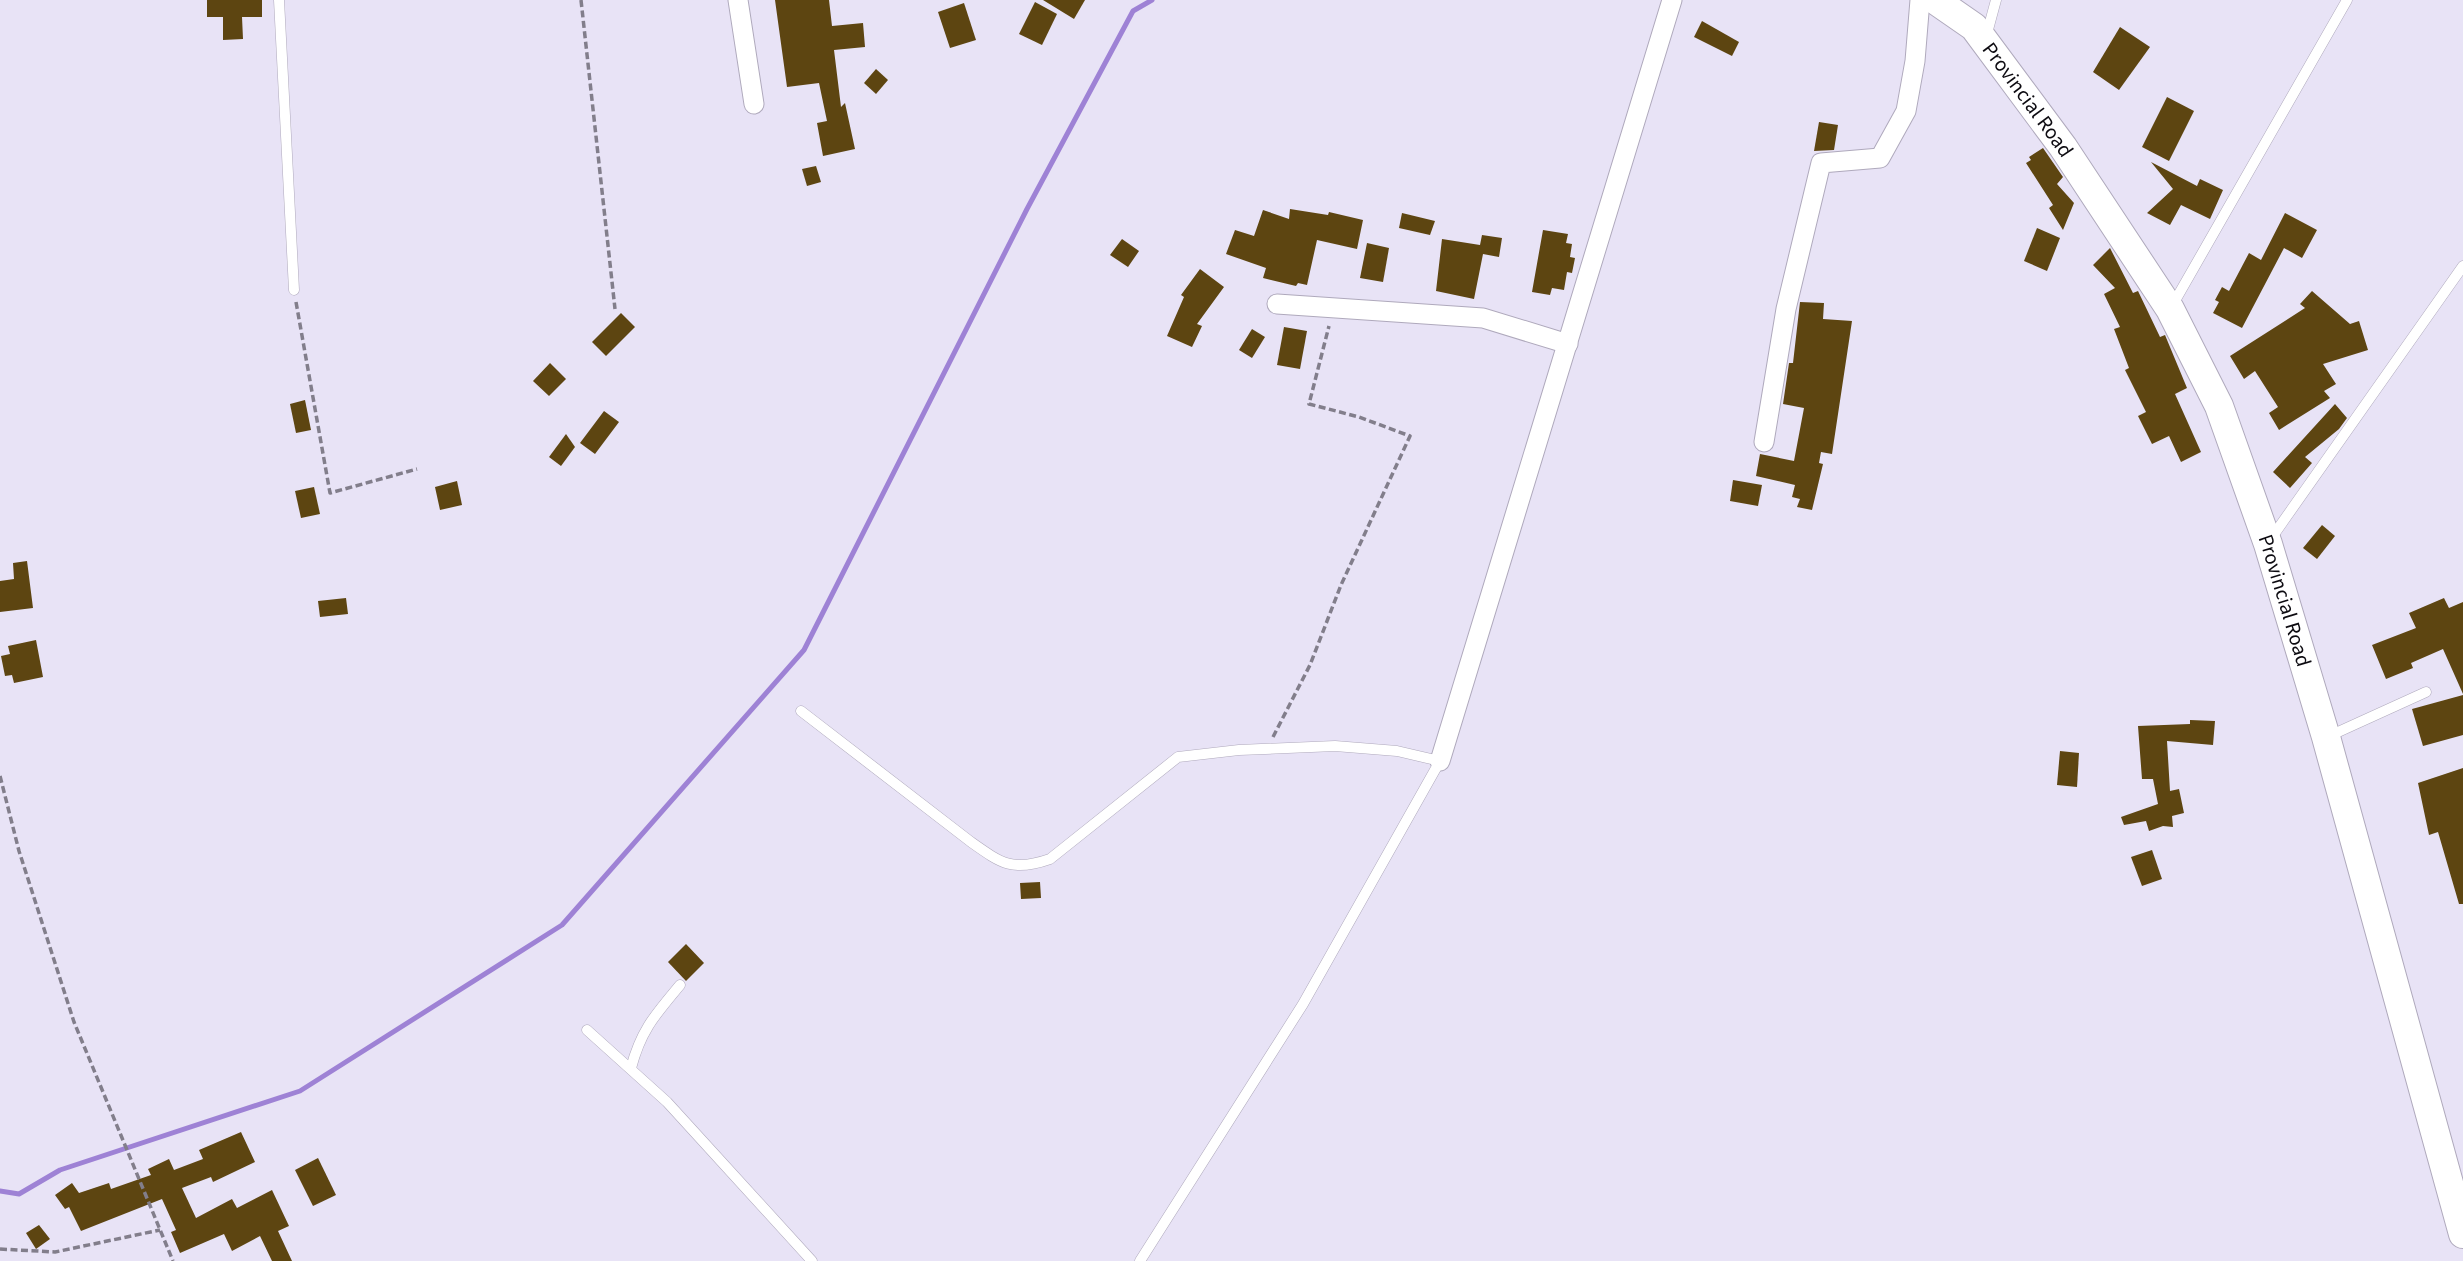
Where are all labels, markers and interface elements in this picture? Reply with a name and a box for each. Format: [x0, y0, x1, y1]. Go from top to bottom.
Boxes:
street label: Provincial Road [1975, 36, 2081, 163]
street label: Provincial Road [2251, 530, 2319, 670]

